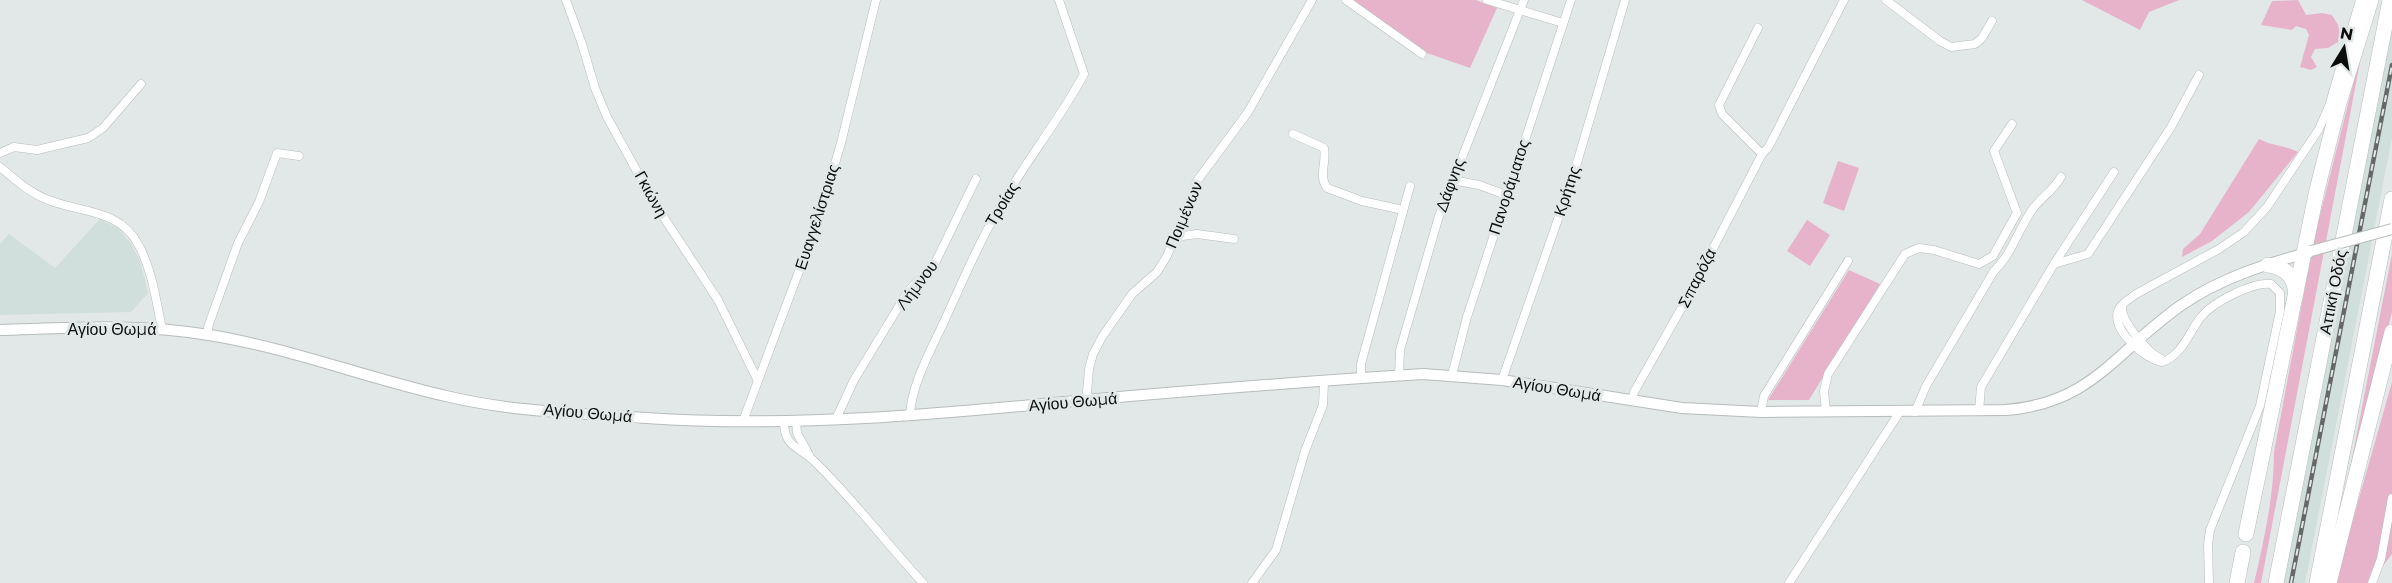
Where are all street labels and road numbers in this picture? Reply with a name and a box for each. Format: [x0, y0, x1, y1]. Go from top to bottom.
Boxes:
street label: Πανοράματος [1485, 137, 1533, 237]
street label: Δάφνης [1432, 155, 1469, 214]
street label: Ευαγγελίστριας [791, 162, 843, 272]
street label: Κρήτης [1550, 163, 1584, 218]
street label: Γκιώνη [631, 168, 671, 220]
street label: Τροίας [981, 178, 1023, 230]
street label: Ποιμένων [1161, 179, 1207, 251]
street label: Σπαρόζα [1674, 245, 1720, 311]
street label: Αττική Οδός [2315, 248, 2351, 336]
street label: Λήμνου [892, 257, 942, 313]
street label: Αγίου Θωμά [68, 320, 156, 339]
street label: Αγίου Θωμά [1512, 373, 1602, 405]
street label: Αγίου Θωμά [1028, 389, 1118, 415]
street label: Αγίου Θωμά [543, 400, 633, 426]

